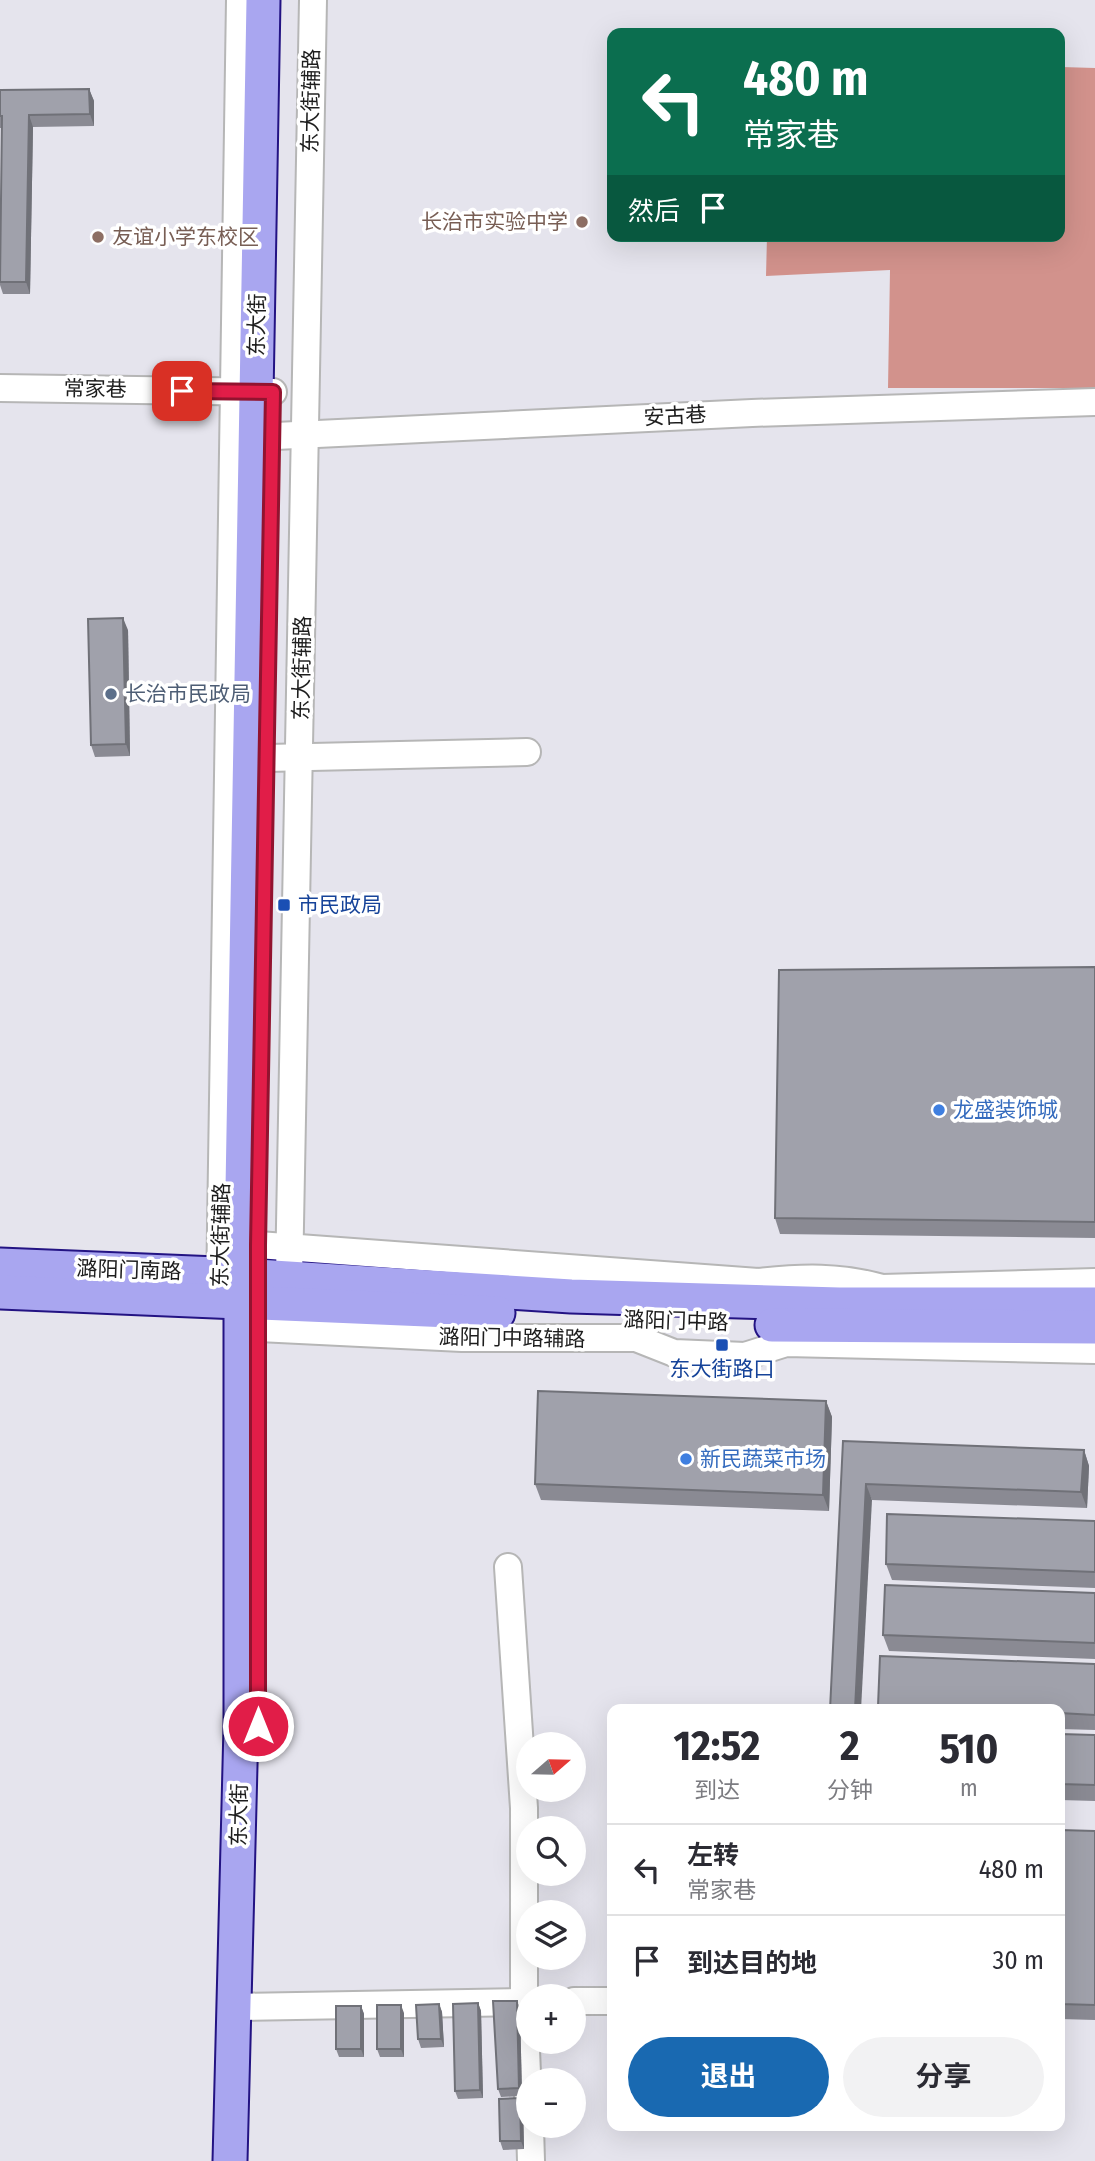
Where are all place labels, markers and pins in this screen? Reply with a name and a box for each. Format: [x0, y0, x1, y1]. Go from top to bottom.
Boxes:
place label: 长治市实验中学 [421, 209, 568, 235]
marker: 长治市实验中学 [574, 214, 590, 230]
place label: 友谊小学东校区 [112, 224, 259, 250]
marker: 友谊小学东校区 [90, 229, 106, 245]
pin [152, 361, 212, 421]
place label: 长治市民政局 [125, 681, 251, 707]
marker: 长治市民政局 [103, 686, 119, 702]
place label: 市民政局 [298, 892, 382, 918]
marker: 市民政局 [276, 897, 292, 913]
place label: 龙盛装饰城 [953, 1097, 1058, 1123]
marker: 龙盛装饰城 [931, 1102, 947, 1118]
marker: 东大街路口 [714, 1337, 730, 1353]
place label: 东大街路口 [670, 1356, 775, 1382]
place label: 新民蔬菜市场 [700, 1446, 826, 1472]
marker: 新民蔬菜市场 [678, 1451, 694, 1467]

